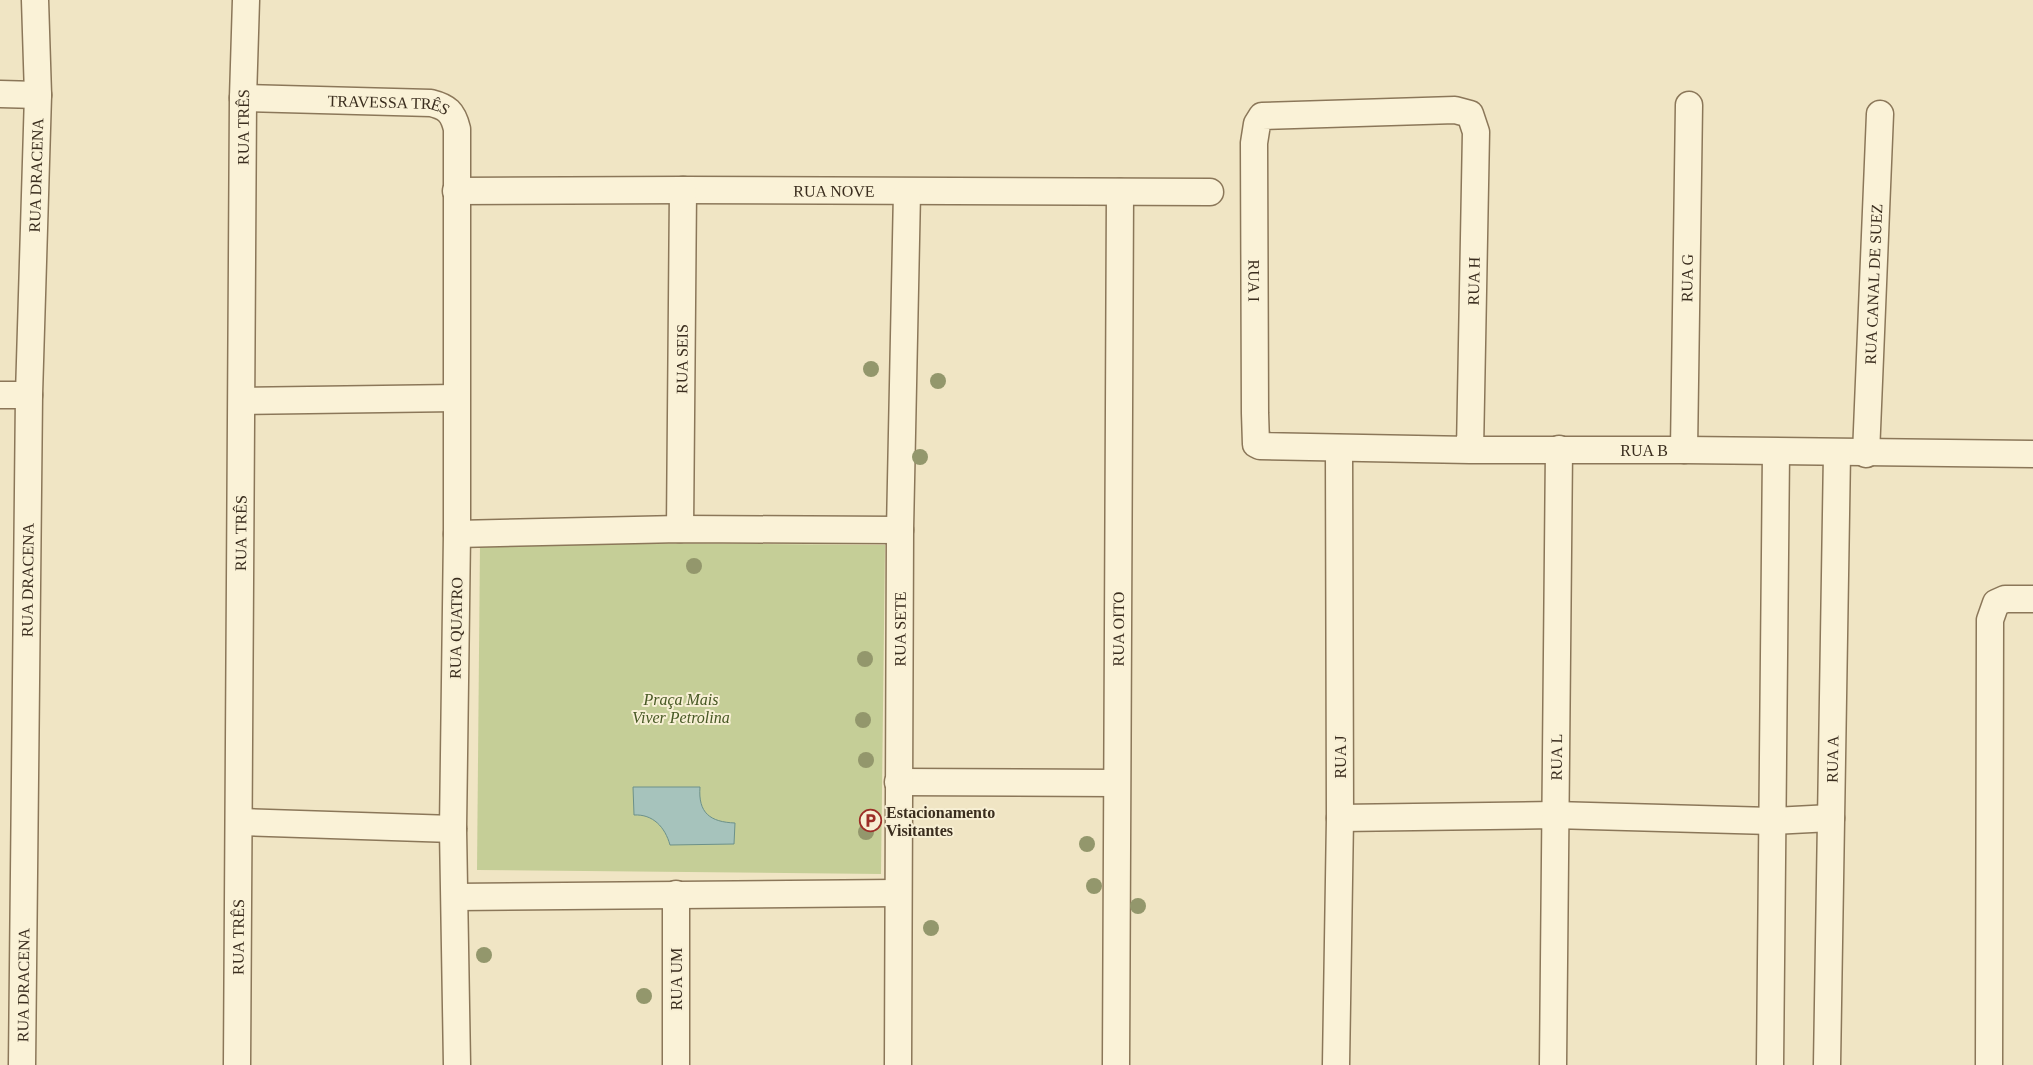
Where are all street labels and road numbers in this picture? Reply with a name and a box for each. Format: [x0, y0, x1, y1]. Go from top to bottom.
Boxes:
street label: RUA TRÊS [233, 89, 252, 165]
street label: TRAVESSA TRÊS [327, 92, 453, 118]
street label: RUA DRACENA [25, 117, 46, 233]
street label: RUA NOVE [793, 182, 875, 199]
street label: RUA CANAL DE SUEZ [1861, 203, 1885, 365]
street label: RUA G [1678, 253, 1695, 302]
street label: RUA H [1464, 256, 1482, 305]
street label: RUA I [1246, 260, 1263, 302]
street label: RUA SEIS [673, 324, 690, 394]
street label: RUA B [1620, 442, 1668, 459]
street label: RUA TRÊS [231, 495, 249, 571]
street label: RUA DRACENA [18, 522, 36, 637]
street label: RUA QUATRO [447, 577, 465, 679]
street label: RUA SETE [891, 591, 908, 667]
street label: RUA OITO [1109, 592, 1127, 666]
street label: RUA L [1547, 734, 1565, 780]
street label: RUA J [1332, 735, 1349, 779]
street label: RUA A [1823, 735, 1841, 783]
street label: RUA TRÊS [228, 899, 247, 975]
street label: RUA DRACENA [14, 927, 32, 1042]
street label: RUA UM [668, 948, 685, 1010]

